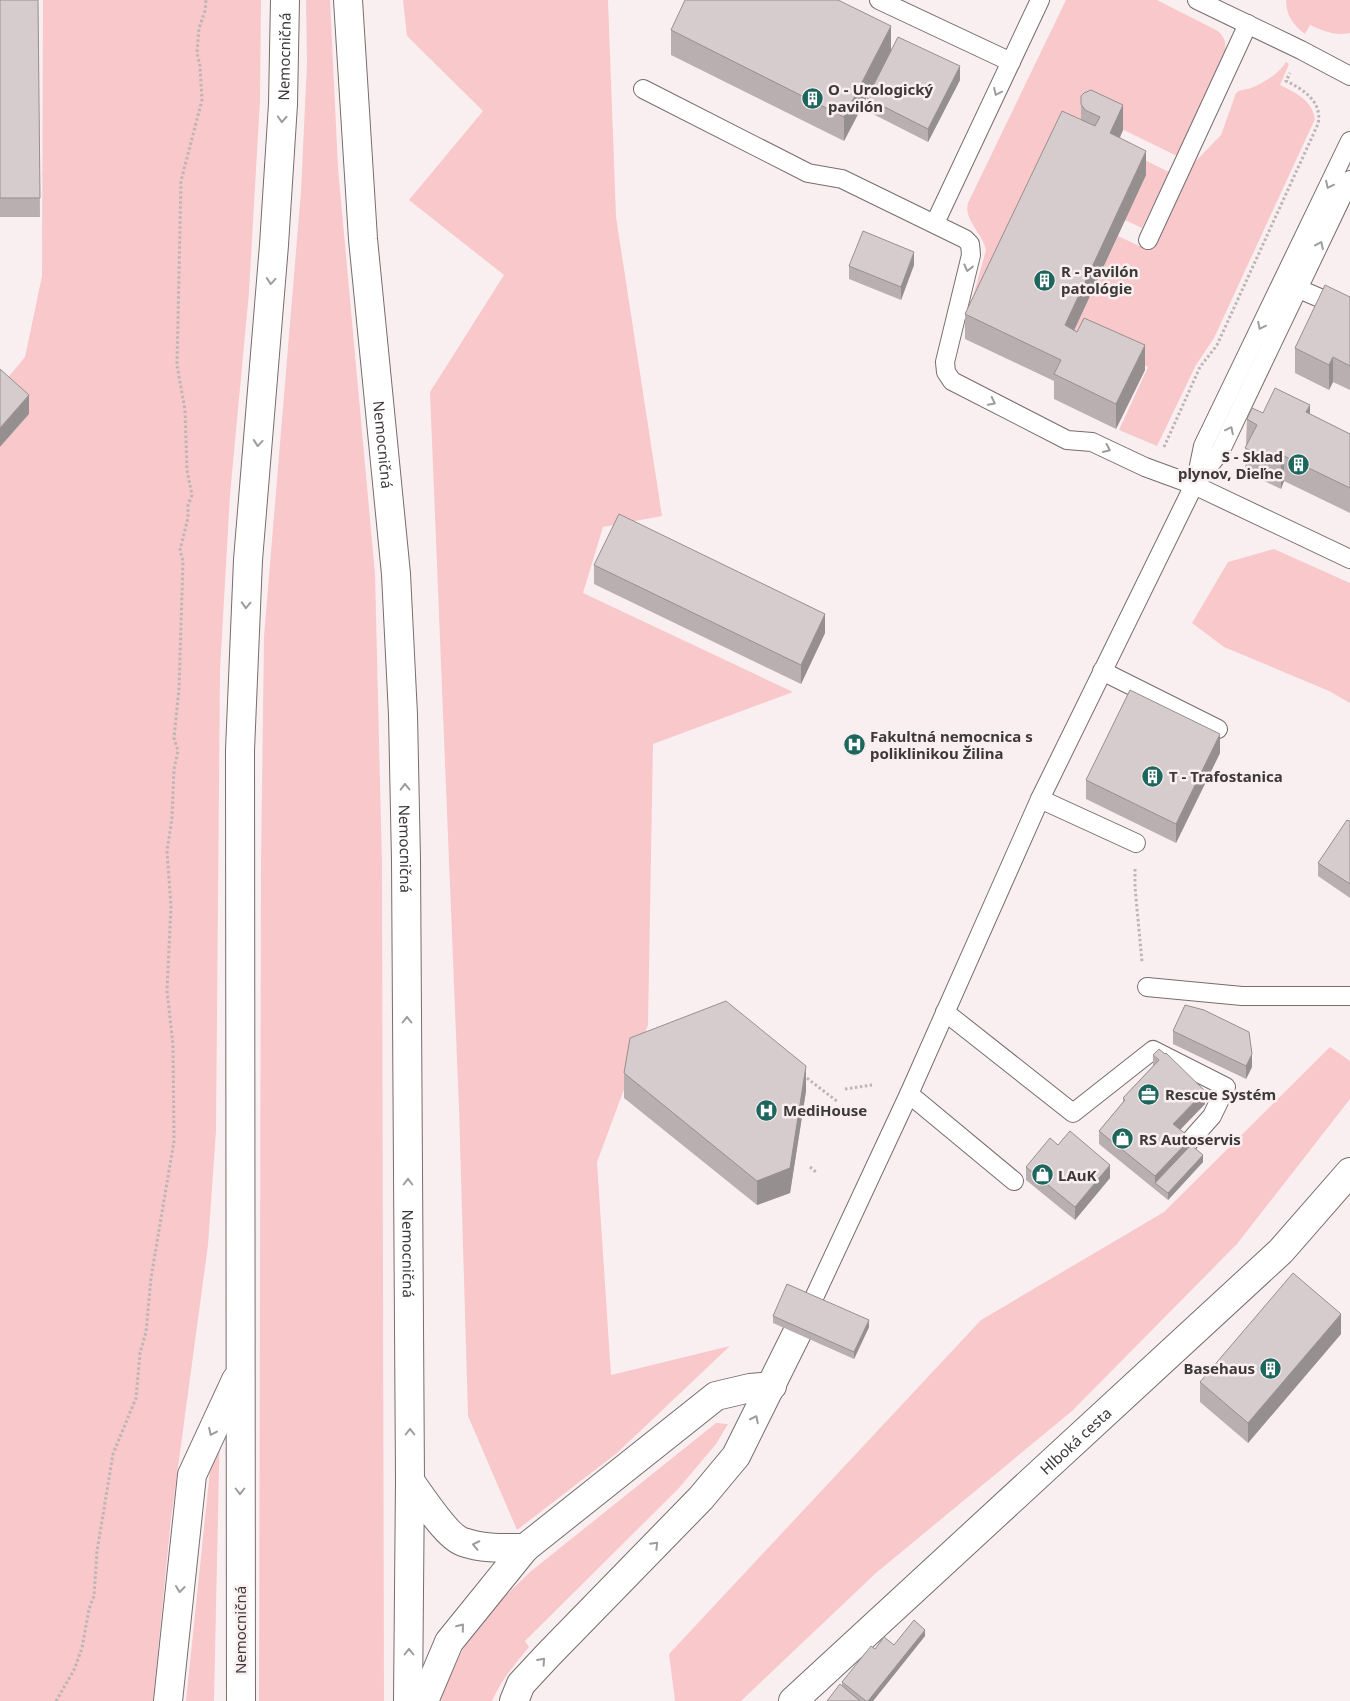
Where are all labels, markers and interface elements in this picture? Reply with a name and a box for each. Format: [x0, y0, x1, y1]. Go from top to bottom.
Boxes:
street label: Nemocničná [273, 12, 295, 101]
place label: O - Urologický pavilón [828, 79, 933, 116]
building icon: O - Urologický pavilón [800, 86, 824, 110]
one-way arrow [993, 87, 1003, 96]
one-way arrow [276, 115, 287, 123]
one-way arrow [1325, 180, 1335, 189]
one-way arrow [1313, 241, 1323, 250]
place label: R - Pavilón patológie [1061, 261, 1138, 298]
one-way arrow [963, 263, 974, 272]
building icon: R - Pavilón patológie [1033, 268, 1057, 292]
one-way arrow [266, 277, 277, 285]
one-way arrow [1257, 321, 1267, 330]
one-way arrow [986, 396, 995, 406]
street label: Nemocničná [369, 400, 398, 489]
one-way arrow [1224, 426, 1235, 435]
one-way arrow [252, 439, 263, 447]
one-way arrow [1102, 443, 1111, 453]
place label: S - Sklad plynov, Dieľne [1178, 446, 1283, 483]
building icon: S - Sklad plynov, Dieľne [1287, 453, 1311, 477]
one-way arrow [241, 602, 251, 609]
place label: Fakultná nemocnica s poliklinikou Žilina [870, 726, 1033, 763]
hospital icon: Fakultná nemocnica s poliklinikou Žilina [842, 733, 866, 757]
building icon: T - Trafostanica [1141, 764, 1165, 788]
place label: T - Trafostanica [1169, 766, 1283, 786]
one-way arrow [400, 783, 410, 791]
street label: Nemocničná [395, 804, 416, 893]
one-way arrow [402, 1016, 412, 1024]
office icon: Rescue Systém [1137, 1082, 1161, 1106]
place label: Rescue Systém [1165, 1084, 1276, 1104]
hospital icon: MediHouse [755, 1098, 779, 1122]
place label: MediHouse [783, 1100, 867, 1120]
shop icon: RS Autoservis [1111, 1127, 1135, 1151]
place label: RS Autoservis [1139, 1129, 1241, 1149]
shop icon: LAuK [1030, 1163, 1054, 1187]
place label: LAuK [1058, 1165, 1097, 1185]
one-way arrow [403, 1178, 413, 1186]
street label: Nemocničná [398, 1210, 419, 1298]
building icon: Basehaus [1259, 1356, 1283, 1380]
place label: Basehaus [1184, 1358, 1255, 1378]
street label: Hlboká cesta [1035, 1403, 1115, 1479]
one-way arrow [749, 1415, 759, 1424]
one-way arrow [208, 1427, 218, 1436]
one-way arrow [405, 1428, 415, 1436]
one-way arrow [235, 1487, 245, 1495]
one-way arrow [472, 1540, 481, 1551]
one-way arrow [649, 1542, 658, 1551]
one-way arrow [175, 1586, 186, 1594]
street label: Nemocničná [230, 1586, 250, 1674]
one-way arrow [455, 1623, 464, 1633]
one-way arrow [404, 1648, 414, 1656]
one-way arrow [536, 1658, 545, 1667]

